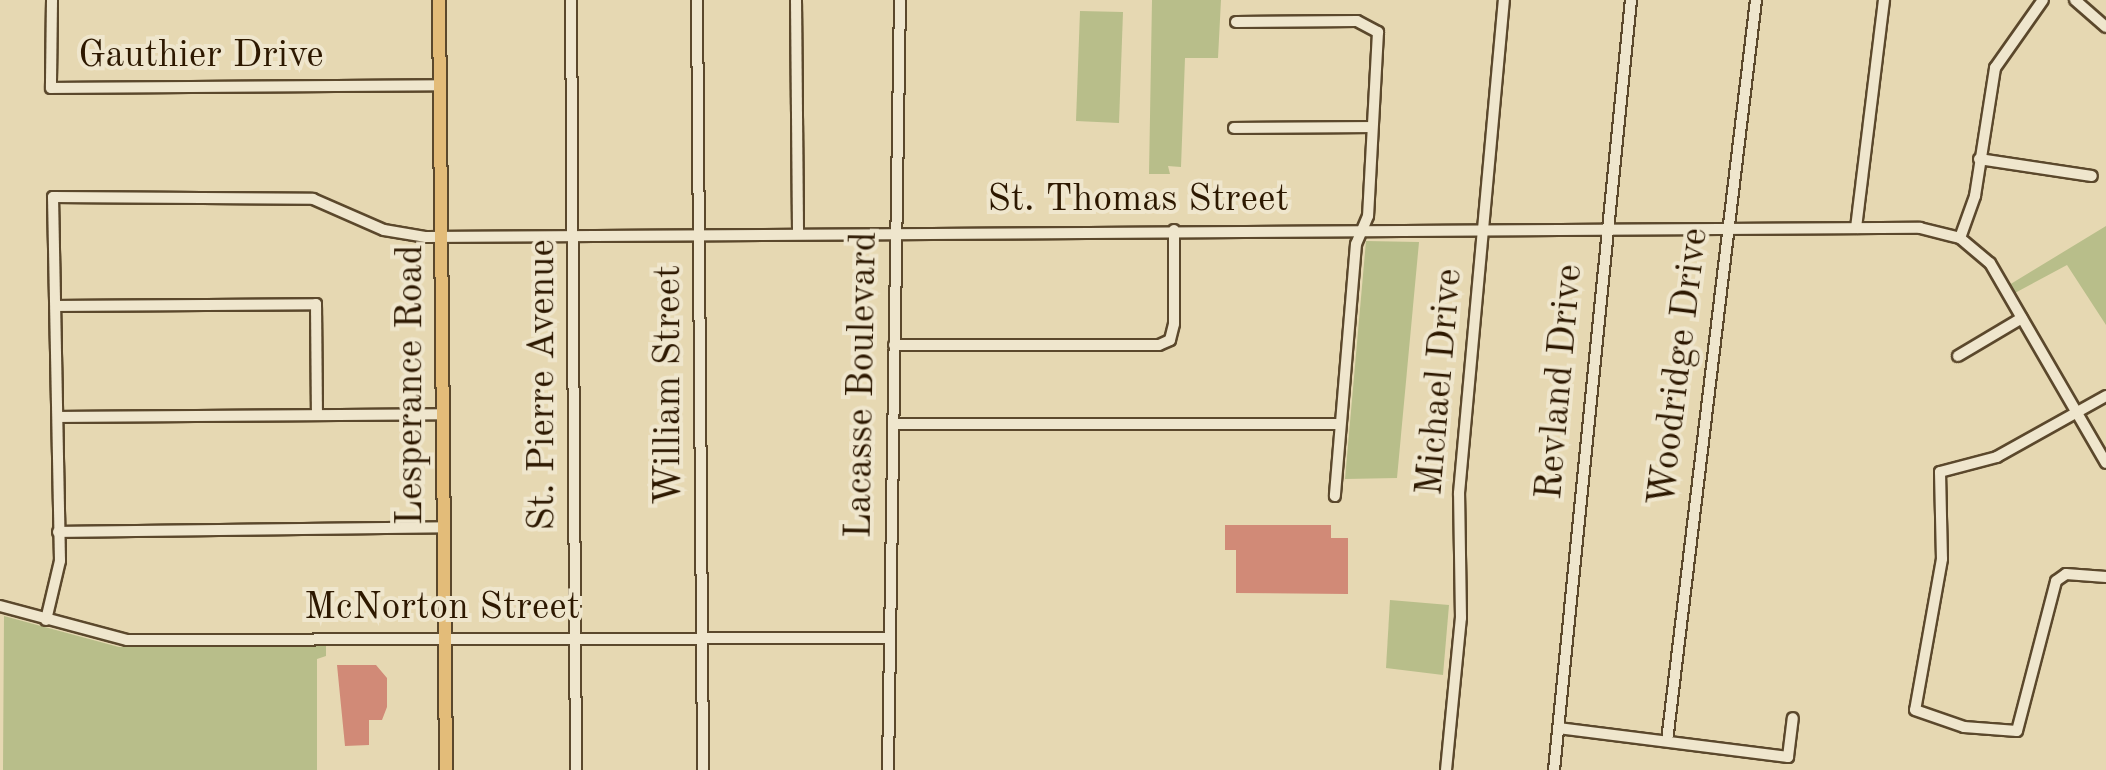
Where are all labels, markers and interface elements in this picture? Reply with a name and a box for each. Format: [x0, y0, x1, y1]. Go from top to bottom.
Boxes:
street label: Gauthier Drive [78, 34, 324, 80]
street label: St. Thomas Street [987, 178, 1289, 224]
street label: Woodridge Drive [1640, 225, 1720, 509]
street label: Lacasse Boulevard [838, 231, 888, 539]
street label: St. Pierre Avenue [521, 239, 567, 531]
street label: Lesperance Road [389, 245, 435, 525]
street label: Revland Drive [1528, 262, 1594, 502]
street label: William Street [647, 265, 693, 505]
street label: Michael Drive [1408, 267, 1474, 497]
street label: McNorton Street [304, 586, 580, 632]

